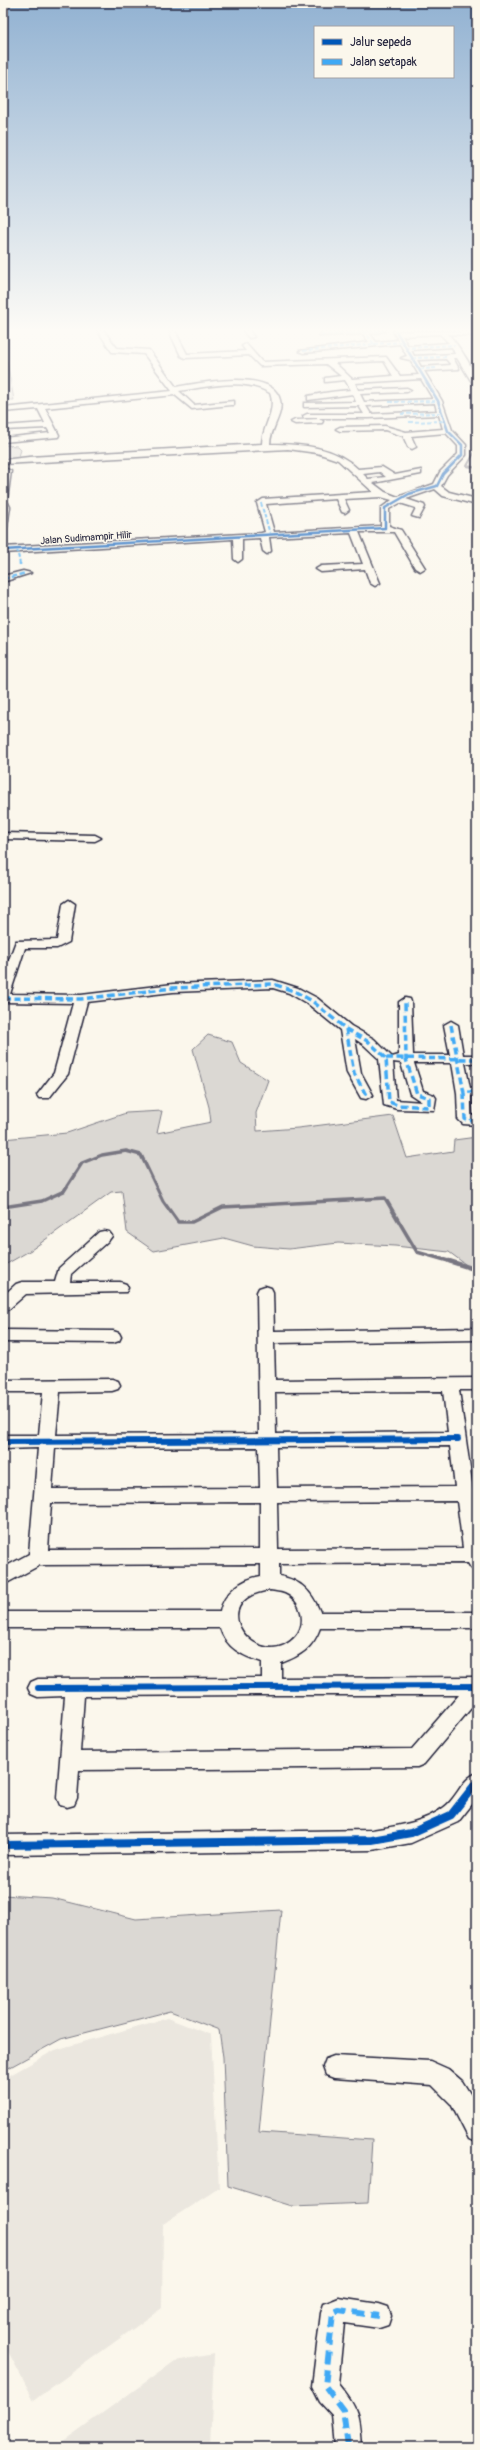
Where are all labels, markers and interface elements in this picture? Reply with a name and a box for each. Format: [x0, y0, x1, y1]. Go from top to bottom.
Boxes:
legend [314, 26, 454, 78]
text: Jalur sepeda [350, 35, 412, 50]
text: Jalan setapak [350, 55, 417, 70]
street label: Jalan Sudimampir Hilir [40, 529, 133, 547]

